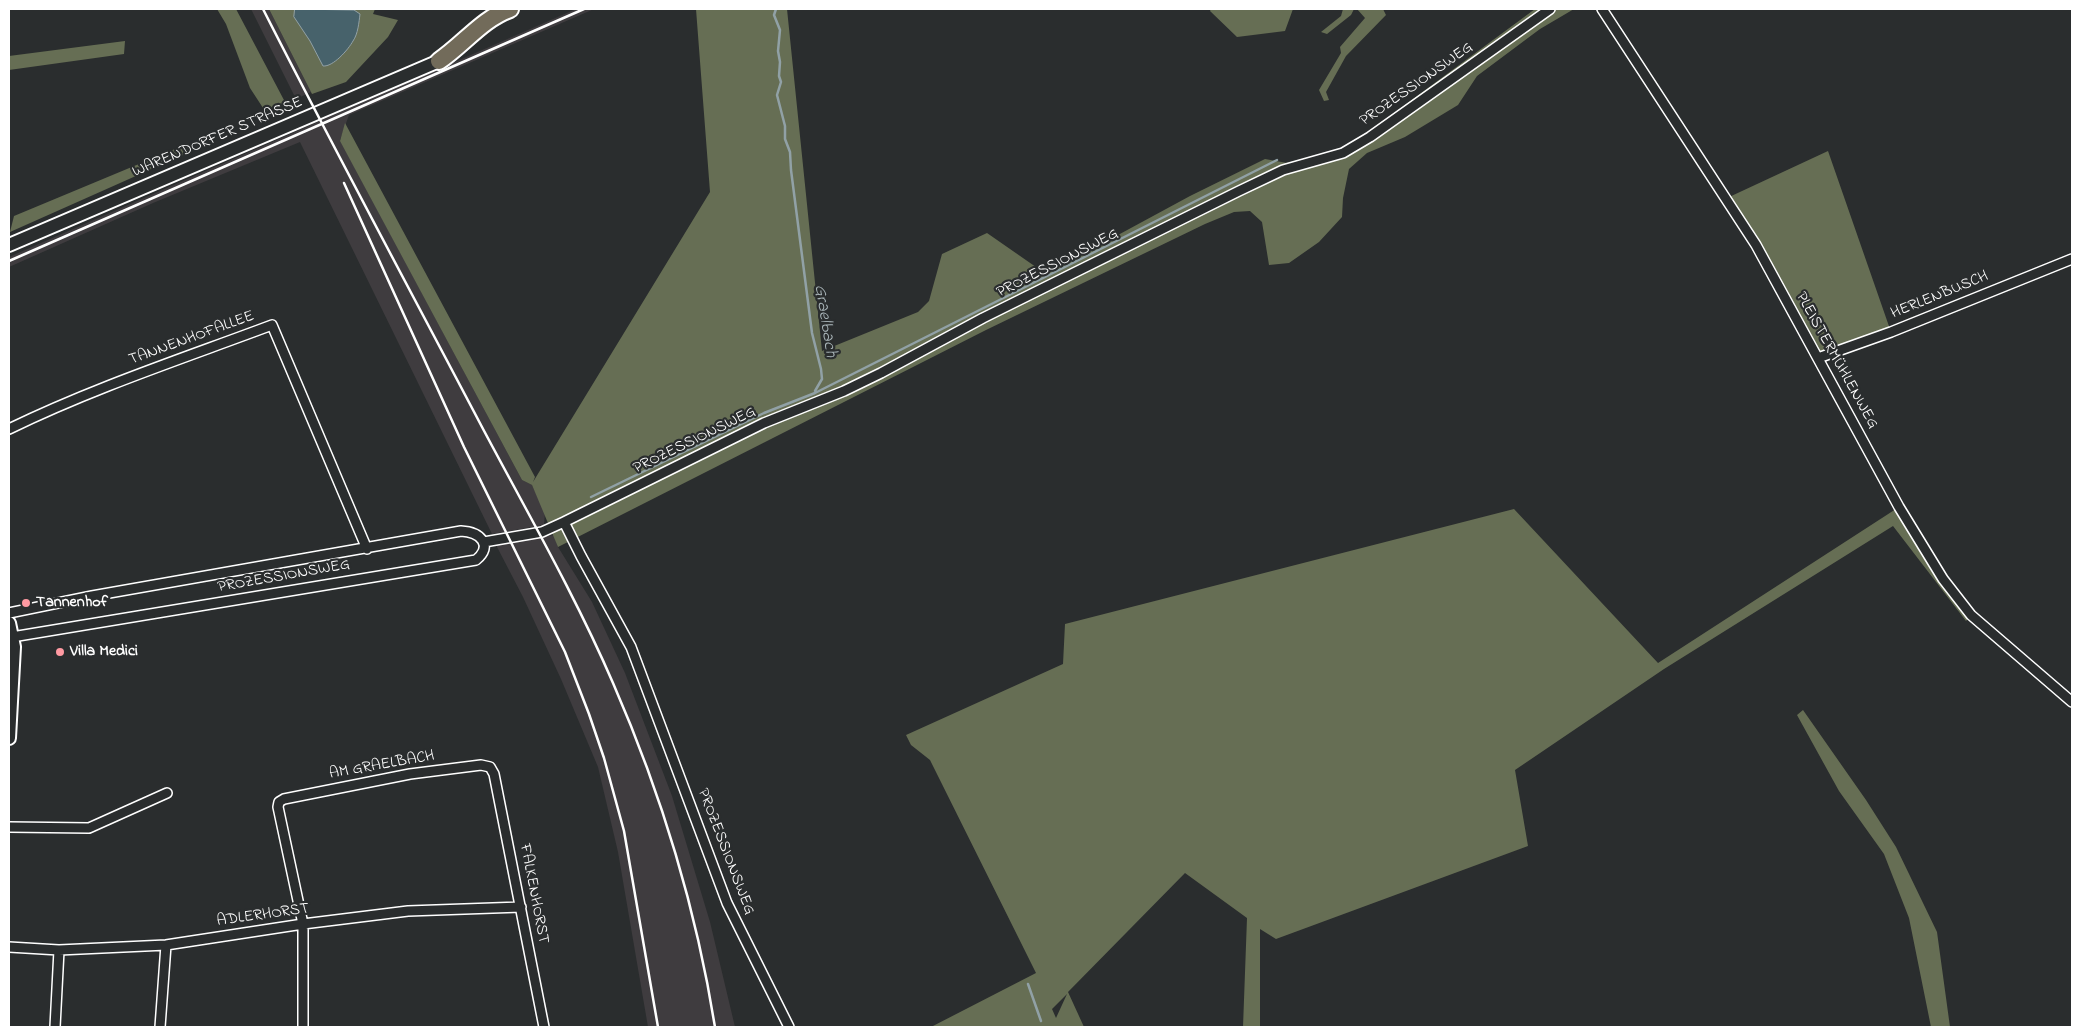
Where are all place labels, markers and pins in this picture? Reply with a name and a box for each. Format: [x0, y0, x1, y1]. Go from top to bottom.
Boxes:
place label: Tannenhof [36, 593, 108, 613]
marker: Tannenhof [20, 597, 32, 609]
place label: Villa Medici [70, 642, 138, 662]
marker: Villa Medici [54, 646, 66, 658]

